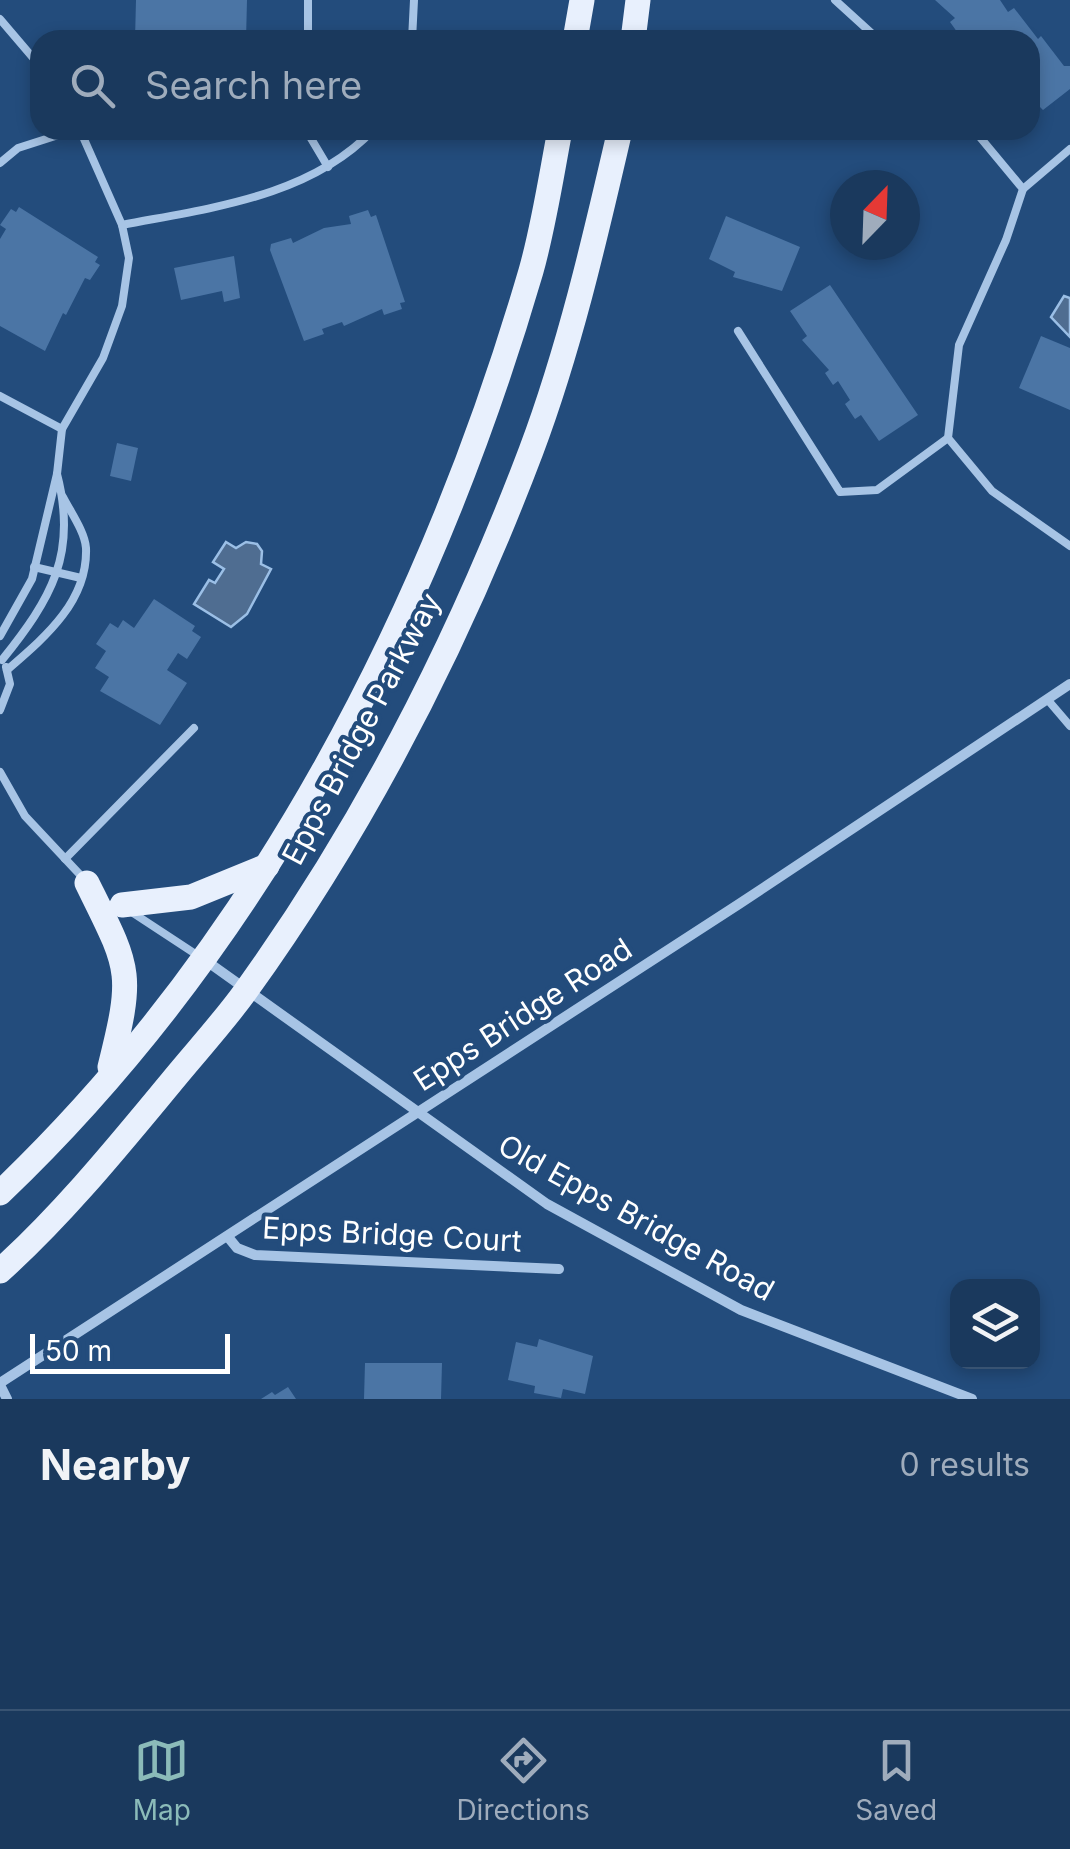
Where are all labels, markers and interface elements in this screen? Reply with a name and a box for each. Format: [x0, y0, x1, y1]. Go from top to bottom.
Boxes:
search box [30, 30, 1040, 140]
icon: search [65, 58, 120, 113]
text: Search here [145, 62, 362, 108]
north arrow [830, 170, 920, 260]
street label: Epps Bridge Parkway [274, 586, 448, 871]
street label: Epps Bridge Road [407, 930, 638, 1098]
street label: Old Epps Bridge Road [492, 1126, 781, 1308]
street label: Epps Bridge Court [261, 1209, 523, 1259]
map controls [950, 1279, 1040, 1369]
button: layers [950, 1279, 1040, 1369]
scale bar [30, 1329, 230, 1374]
text: 50 m [45, 1334, 112, 1368]
text: Nearby [40, 1439, 191, 1490]
text: 0 results [900, 1445, 1030, 1484]
tab: Map [133, 1733, 191, 1827]
tab: Directions [456, 1733, 590, 1827]
tab: Saved [855, 1733, 937, 1827]

